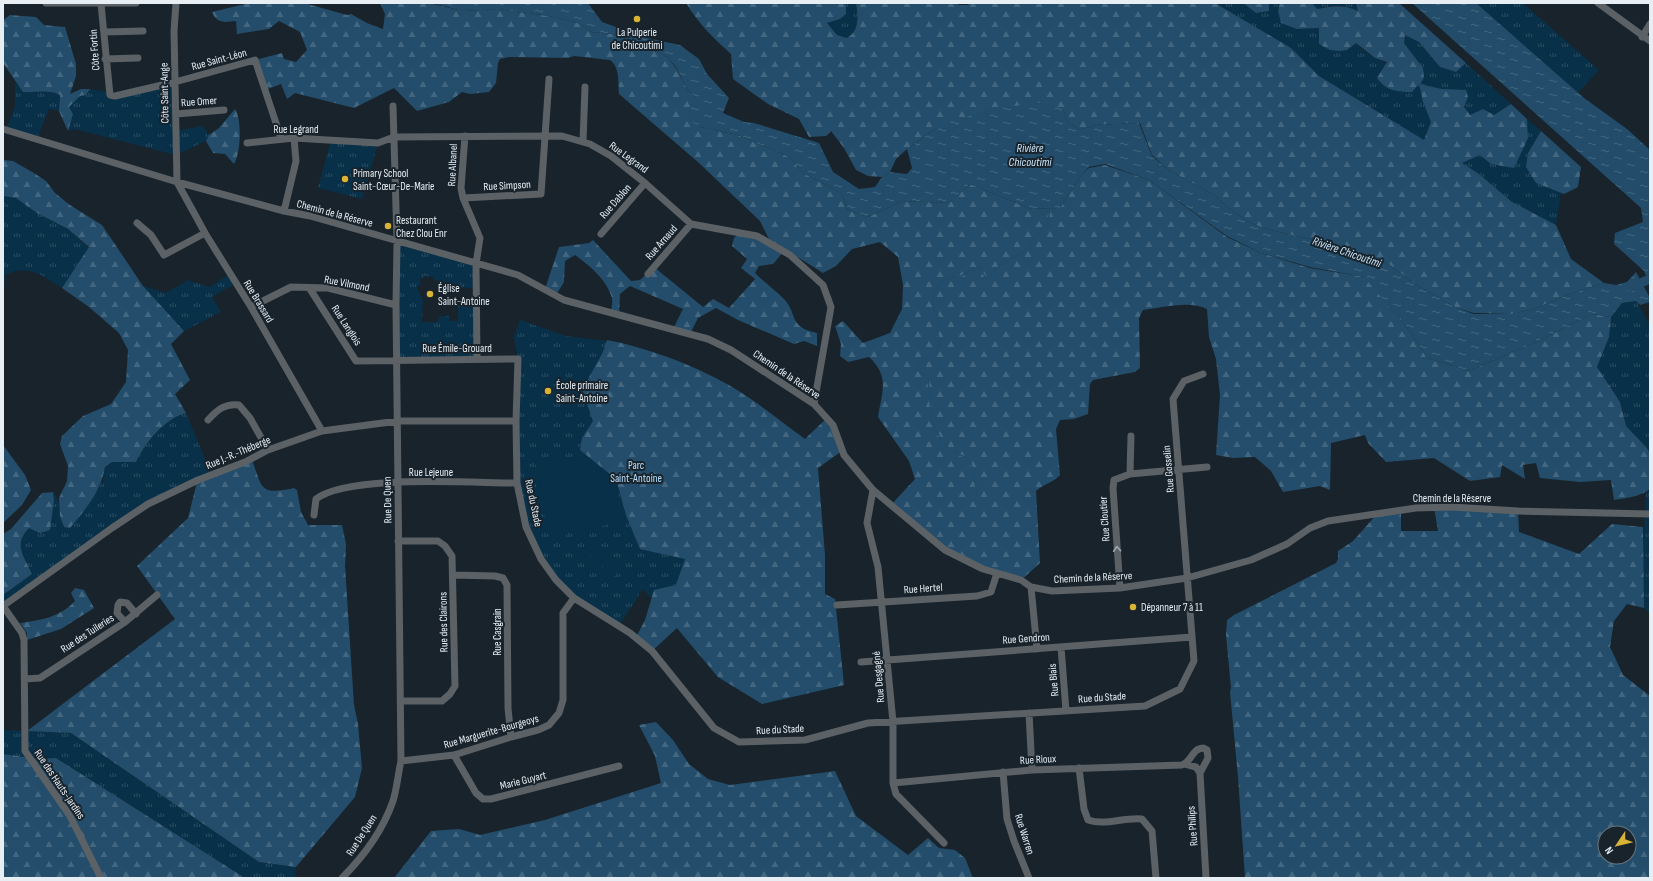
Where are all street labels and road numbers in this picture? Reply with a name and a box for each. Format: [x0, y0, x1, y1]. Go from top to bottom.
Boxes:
street label: Côte Fortin [87, 29, 102, 71]
street label: Rue Saint-Léon [190, 46, 248, 73]
street label: Côte Saint-Ange [157, 63, 172, 123]
street label: Rue Omer [181, 94, 217, 109]
street label: Rue Legrand [273, 123, 319, 136]
street label: Rue Legrand [607, 139, 651, 176]
street label: Rue Albanel [445, 143, 460, 187]
street label: Rue Simpson [483, 178, 531, 193]
street label: Rue Dablon [597, 181, 634, 221]
street label: Chemin de la Réserve [295, 197, 374, 230]
street label: Rue Arnaud [643, 222, 680, 262]
street label: Rue Vilmond [323, 273, 371, 294]
street label: Rue Brassard [241, 278, 277, 325]
street label: Rue Langlois [329, 303, 365, 348]
street label: Rue Émile-Grouard [422, 342, 492, 355]
street label: Chemin de la Réserve [751, 347, 823, 402]
street label: Rue J.-R.-Théberge [204, 433, 272, 472]
street label: Rue Gosselin [1160, 445, 1177, 493]
street label: Rue Lejeune [409, 466, 453, 479]
street label: Rue De Quen [381, 476, 394, 523]
street label: Rue du Stade [522, 478, 545, 528]
street label: Chemin de la Réserve [1413, 492, 1491, 505]
street label: Rue Cloutier [1096, 496, 1113, 542]
street label: Chemin de la Réserve [1054, 569, 1133, 586]
street label: Rue Hertel [903, 581, 943, 596]
street label: Rue des Clairons [436, 592, 451, 652]
street label: Rue Casgrain [491, 608, 504, 656]
street label: Rue des Tuileries [58, 611, 116, 655]
street label: Rue Gendron [1002, 630, 1050, 647]
street label: Rue Desgagné [870, 651, 887, 703]
street label: Rue Blais [1046, 663, 1061, 697]
street label: Rue du Stade [1078, 689, 1126, 706]
street label: Rue Marguerite-Bourgeoys [442, 712, 540, 751]
street label: Rue du Stade [756, 722, 804, 737]
street label: Rue des Hauts-Jardins [31, 747, 88, 822]
street label: Rue Rioux [1020, 752, 1056, 767]
street label: Marie Guyart [499, 768, 548, 793]
street label: Rue Philips [1185, 805, 1200, 846]
street label: Rue De Quen [343, 812, 380, 858]
street label: Rue Warren [1012, 812, 1037, 857]

